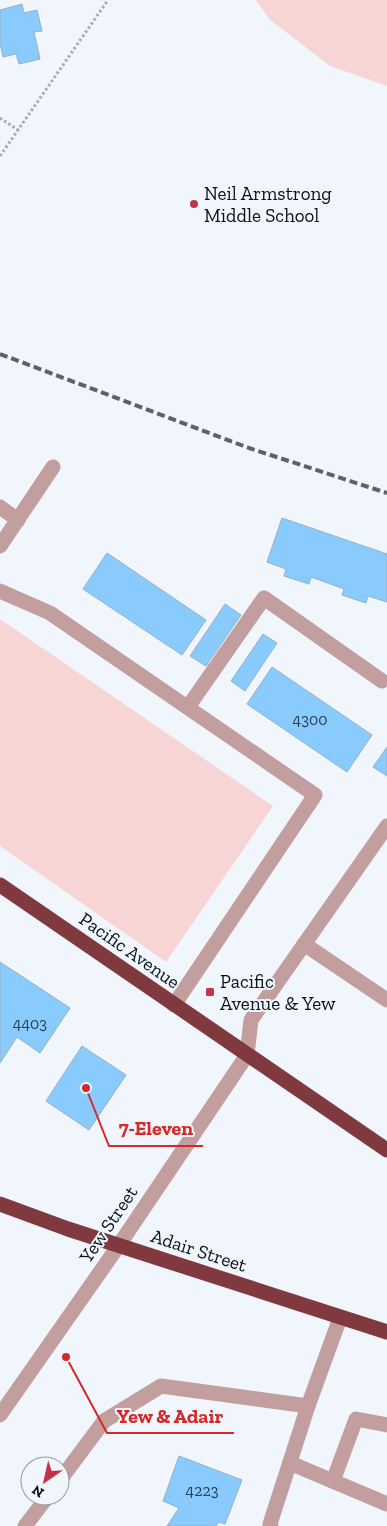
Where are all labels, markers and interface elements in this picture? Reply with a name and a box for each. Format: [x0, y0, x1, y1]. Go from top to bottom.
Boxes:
place label: Neil Armstrong Middle School [204, 182, 332, 227]
marker: Neil Armstrong Middle School [188, 198, 200, 210]
house number: 4300 [293, 710, 327, 729]
street label: Pacific Avenue [75, 907, 185, 994]
place label: Pacific Avenue & Yew [220, 970, 336, 1015]
marker: Pacific Avenue & Yew [204, 986, 216, 998]
house number: 4403 [13, 1014, 47, 1033]
callout: 7-Eleven [109, 1111, 203, 1146]
text: 7-Eleven [119, 1116, 193, 1140]
street label: Yew Street [74, 1182, 142, 1268]
street label: Adair Street [148, 1224, 250, 1277]
callout: Yew & Adair [107, 1398, 234, 1433]
text: Yew & Adair [117, 1404, 223, 1428]
north arrow [20, 1456, 70, 1506]
text: N [29, 1481, 47, 1501]
house number: 4223 [186, 1481, 219, 1500]

